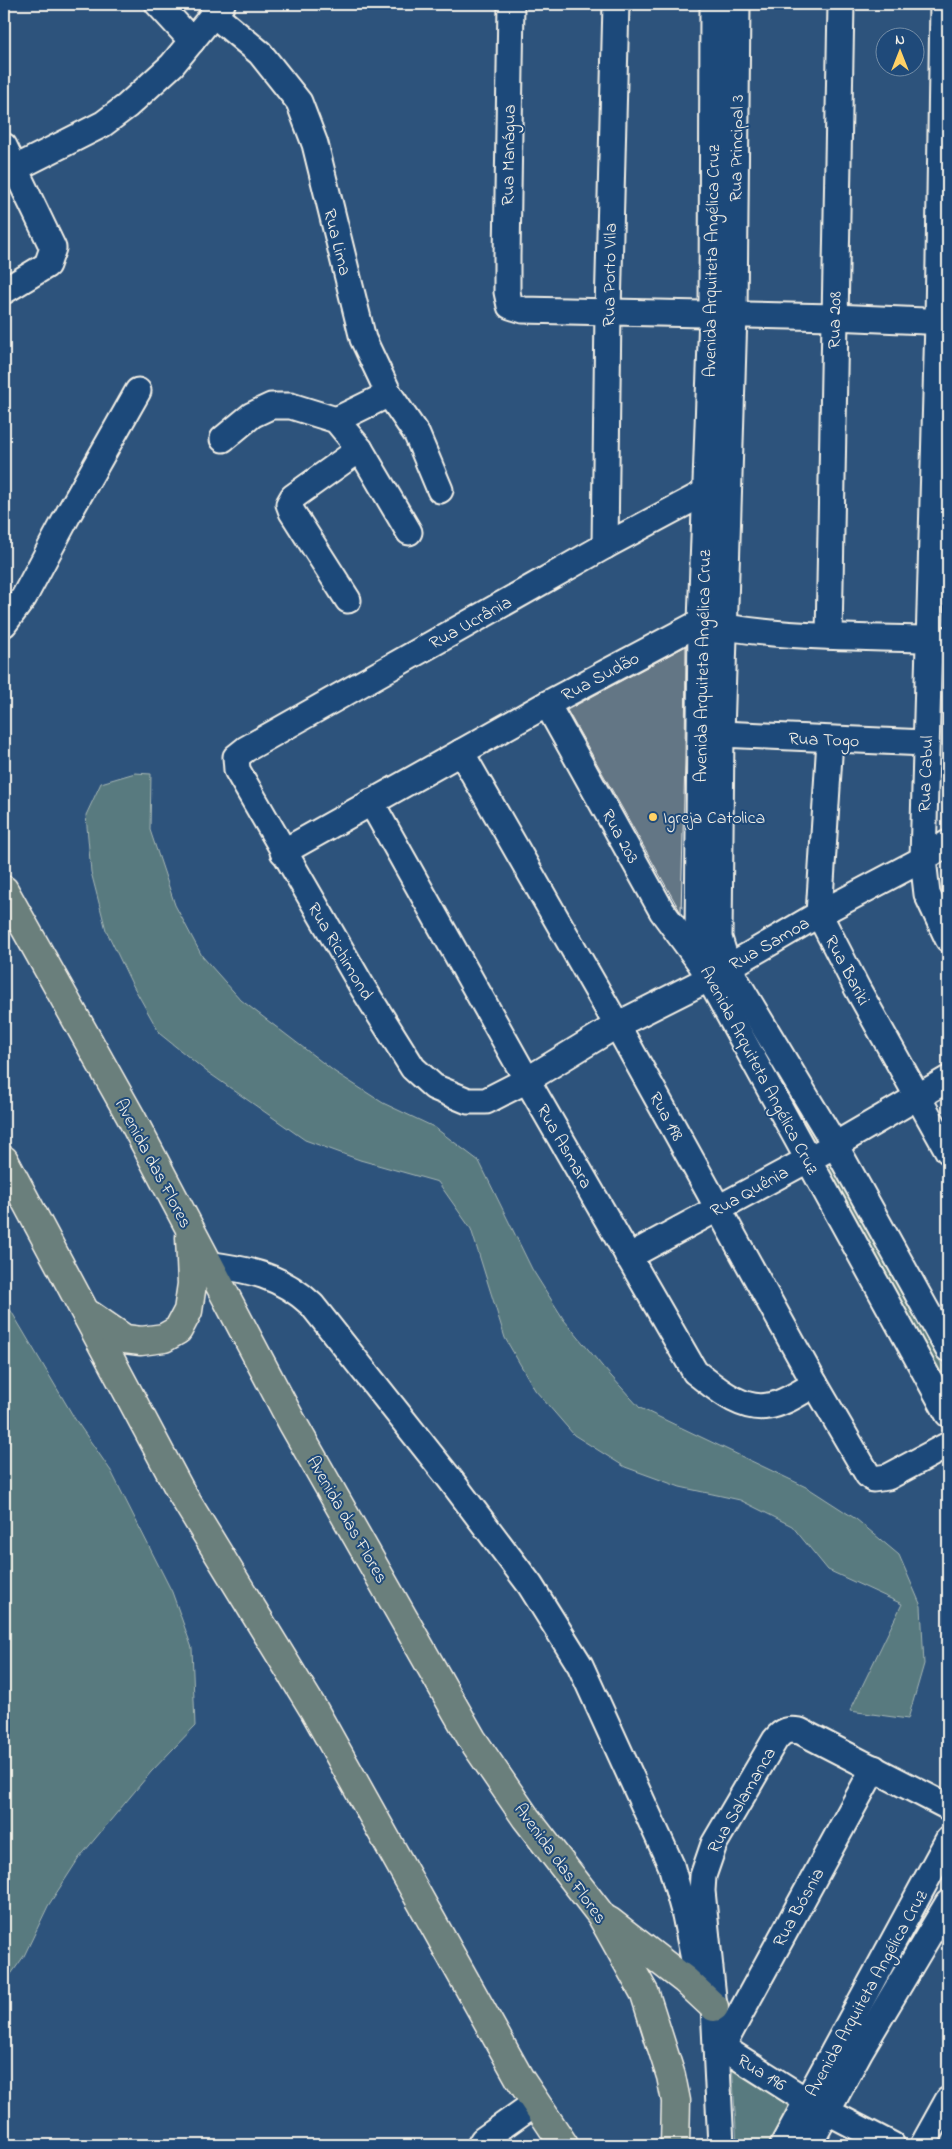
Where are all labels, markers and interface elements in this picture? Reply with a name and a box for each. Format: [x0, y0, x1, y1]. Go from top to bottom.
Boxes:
north arrow [874, 28, 924, 78]
text: N [895, 30, 905, 51]
street label: Rua Principal 3 [724, 94, 752, 202]
street label: Rua Manágua [496, 104, 525, 206]
street label: Avenida Arquiteta Angélica Cruz [698, 144, 729, 378]
street label: Rua Lima [315, 206, 357, 279]
street label: Rua Porto Vila [597, 223, 625, 327]
street label: Rua 208 [822, 291, 850, 349]
street label: Avenida Arquiteta Angélica Cruz [689, 549, 720, 783]
street label: Rua Ucrânia [425, 590, 517, 657]
street label: Rua Sudão [557, 646, 644, 709]
street label: Rua Togo [788, 727, 860, 756]
street label: Rua Cabul [913, 735, 941, 813]
street label: Rua 203 [594, 805, 645, 869]
place label: Igreja Catolica [663, 806, 765, 833]
marker: Igreja Catolica [647, 811, 659, 823]
street label: Rua Richimond [300, 898, 379, 1006]
street label: Rua Samoa [725, 911, 815, 978]
street label: Rua Bariki [817, 931, 876, 1011]
street label: Avenida Arquiteta Angélica Cruz [691, 962, 825, 1181]
street label: Rua 198 [641, 1088, 689, 1146]
street label: Avenida das Flores [107, 1095, 197, 1233]
street label: Rua Asmara [529, 1100, 598, 1194]
street label: Rua Quênia [706, 1160, 794, 1225]
street label: Avenida das Flores [299, 1451, 393, 1589]
street label: Rua Salamanca [702, 1743, 784, 1859]
street label: Avenida das Flores [507, 1799, 612, 1930]
street label: Rua Bósnia [767, 1864, 832, 1952]
street label: Avenida Arquiteta Angélica Cruz [800, 1885, 937, 2103]
street label: Rua 196 [731, 2049, 791, 2099]

